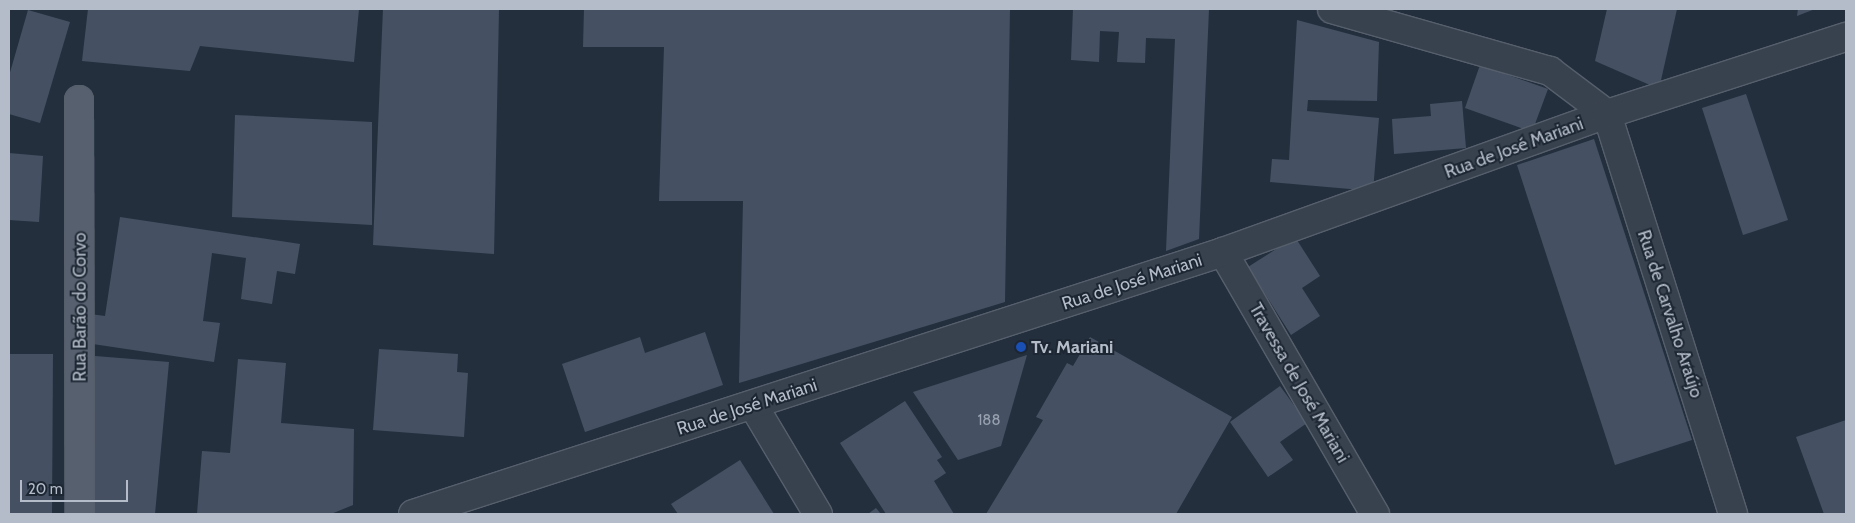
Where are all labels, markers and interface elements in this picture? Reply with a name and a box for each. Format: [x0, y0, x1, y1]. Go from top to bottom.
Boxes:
street label: Rua de José Mariani [1442, 113, 1586, 183]
street label: Rua de Carvalho Araújo [1633, 227, 1707, 401]
street label: Rua Barão do Corvo [69, 232, 91, 382]
street label: Rua de José Mariani [1059, 249, 1205, 315]
street label: Travessa de José Mariani [1244, 299, 1354, 467]
place label: Tv. Mariani [1031, 336, 1113, 358]
marker: Tv. Mariani [1015, 341, 1027, 353]
street label: Rua de José Mariani [674, 374, 820, 440]
house number: 188 [977, 412, 1001, 430]
scale bar [22, 470, 130, 502]
text: 20 m [28, 480, 63, 498]

